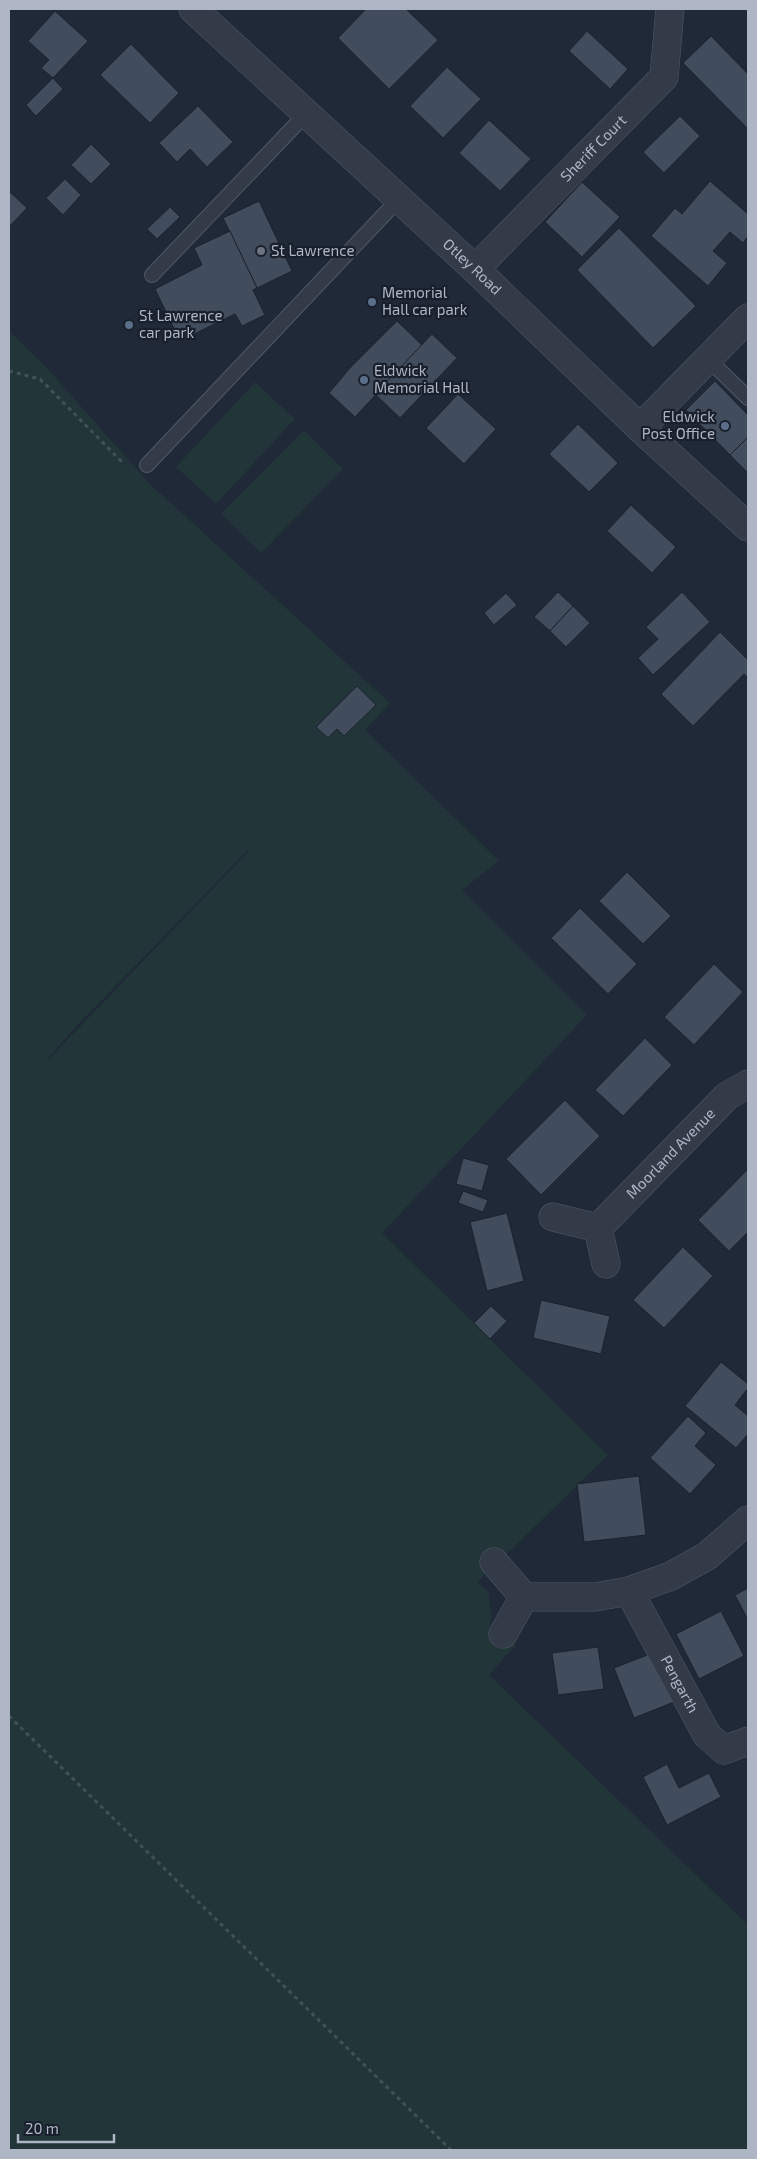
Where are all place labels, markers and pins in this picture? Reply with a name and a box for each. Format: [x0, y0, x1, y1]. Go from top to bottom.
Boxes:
place label: St Lawrence [271, 241, 355, 259]
marker: St Lawrence [255, 245, 267, 257]
place label: Memorial Hall car park [382, 283, 468, 318]
marker: Memorial Hall car park [366, 296, 378, 308]
place label: St Lawrence car park [139, 306, 223, 341]
marker: St Lawrence car park [123, 319, 135, 331]
place label: Eldwick Memorial Hall [374, 361, 470, 396]
marker: Eldwick Memorial Hall [358, 374, 370, 386]
place label: Eldwick Post Office [642, 407, 715, 442]
marker: Eldwick Post Office [719, 420, 731, 432]

